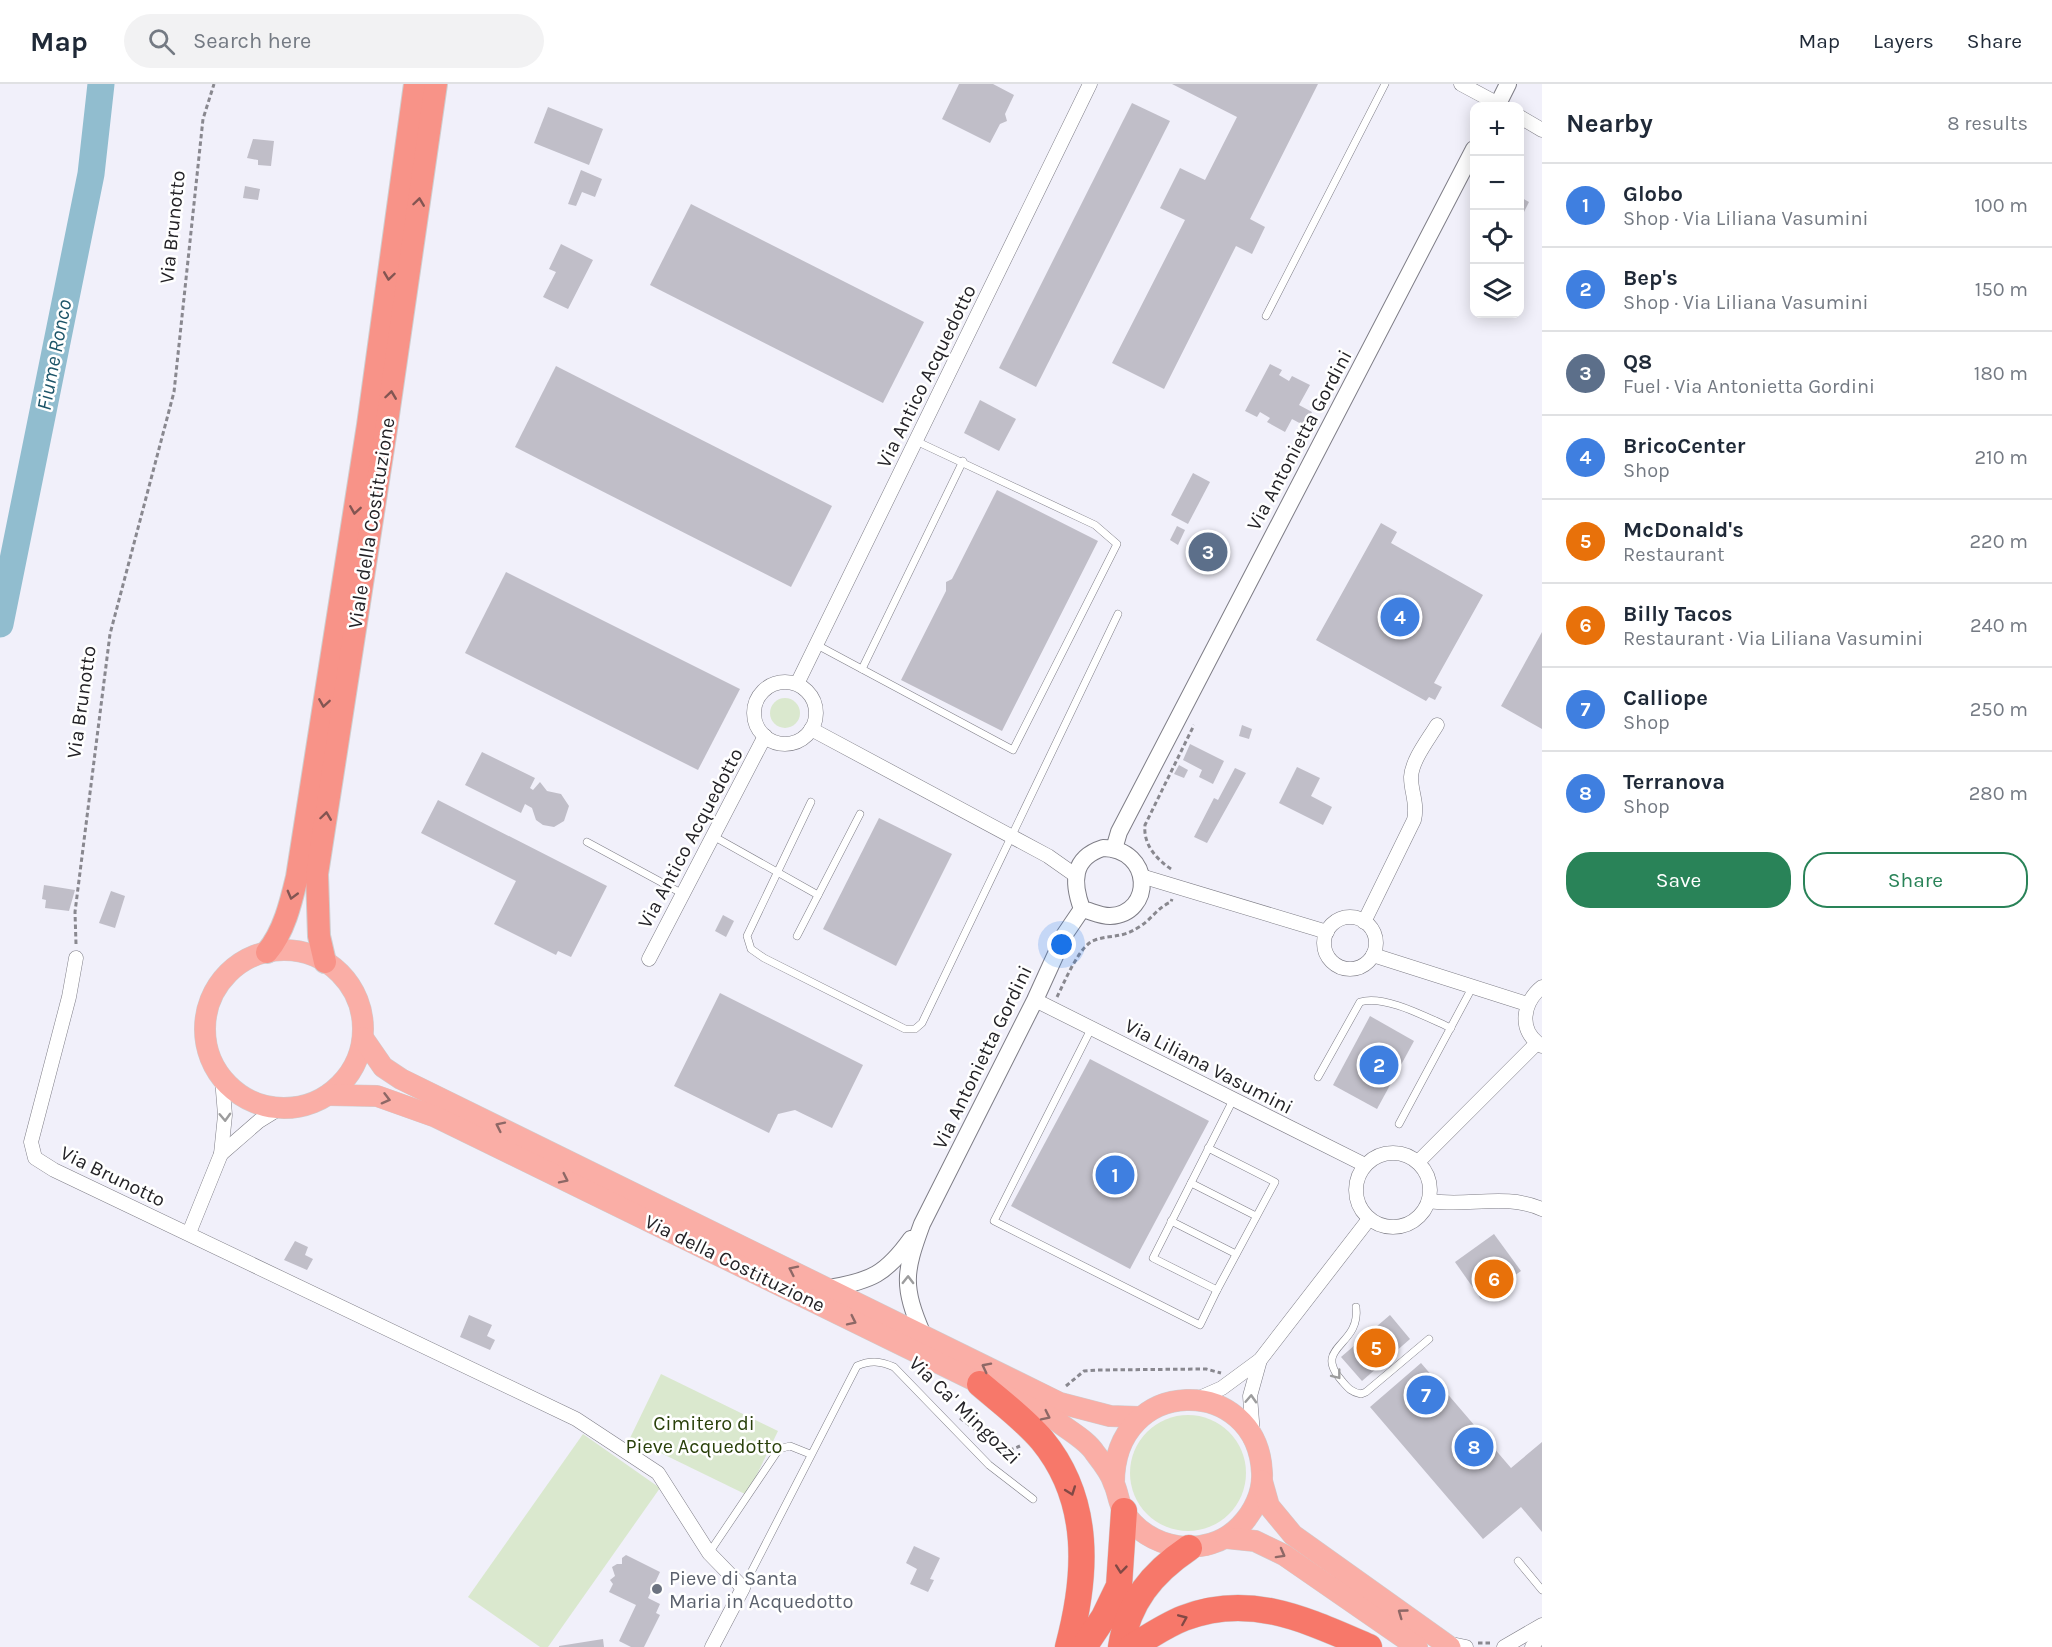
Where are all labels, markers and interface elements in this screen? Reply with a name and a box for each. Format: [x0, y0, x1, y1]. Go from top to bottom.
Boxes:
search box [124, 14, 544, 68]
text: Map [30, 25, 88, 58]
icon: search [145, 25, 178, 58]
text: Search here [193, 28, 311, 54]
text: Map [1798, 29, 1840, 53]
text: Layers [1873, 29, 1934, 53]
text: Share [1967, 29, 2022, 53]
map controls [1470, 102, 1524, 318]
button: + [1470, 102, 1524, 156]
text: Nearby [1566, 108, 1653, 139]
text: 8 results [1947, 112, 2028, 135]
button: − [1470, 156, 1524, 210]
street label: Via Brunotto [155, 169, 190, 285]
text: Globo [1623, 181, 1683, 207]
text: 1 [1582, 194, 1589, 217]
text: 100 m [1974, 194, 2028, 217]
one-way arrow [412, 197, 424, 206]
text: Shop · Via Liliana Vasumini [1623, 207, 1868, 230]
button: locate [1470, 210, 1524, 264]
button: layers [1470, 264, 1524, 318]
text: Bep's [1623, 265, 1678, 291]
one-way arrow [383, 271, 395, 280]
text: 2 [1579, 278, 1592, 301]
text: 150 m [1975, 278, 2028, 301]
street label: Via Antico Acquedotto [872, 281, 981, 471]
text: Shop · Via Liliana Vasumini [1623, 291, 1868, 314]
water label: Fiume Ronco [32, 297, 77, 412]
street label: Via Antonietta Gordini [1242, 346, 1357, 534]
text: Q8 [1623, 349, 1652, 375]
text: 3 [1579, 362, 1592, 385]
text: 180 m [1974, 362, 2028, 385]
text: Fuel · Via Antonietta Gordini [1623, 375, 1875, 398]
one-way arrow [385, 390, 397, 399]
street label: Viale della Costituzione [343, 416, 400, 630]
text: BricoCenter [1623, 433, 1745, 459]
text: 4 [1580, 446, 1591, 469]
text: 210 m [1974, 446, 2028, 469]
text: Shop [1623, 459, 1670, 482]
one-way arrow [349, 506, 361, 515]
text: McDonald's [1623, 517, 1744, 543]
pin: 3 [1188, 530, 1228, 574]
text: 5 [1580, 530, 1591, 553]
text: 220 m [1969, 530, 2028, 553]
text: Restaurant [1623, 543, 1725, 566]
pin: 4 [1380, 594, 1420, 640]
text: Billy Tacos [1623, 601, 1733, 627]
text: 6 [1579, 614, 1592, 637]
text: 240 m [1970, 614, 2028, 637]
text: Restaurant · Via Liliana Vasumini [1623, 627, 1923, 650]
street label: Via Brunotto [62, 644, 101, 760]
text: Calliope [1623, 685, 1708, 711]
one-way arrow [319, 698, 331, 708]
text: 7 [1581, 698, 1590, 721]
text: 250 m [1970, 698, 2028, 721]
text: Shop [1623, 711, 1670, 734]
street label: Via Antico Acquedotto [633, 744, 748, 932]
text: Terranova [1623, 769, 1725, 795]
text: 8 [1579, 782, 1592, 805]
text: 280 m [1969, 782, 2028, 805]
text: Shop [1623, 795, 1670, 818]
one-way arrow [319, 811, 331, 820]
button: Save [1566, 852, 1791, 908]
button: Share [1803, 852, 2028, 908]
one-way arrow [287, 889, 299, 900]
your location [1047, 930, 1076, 959]
street label: Via Antonietta Gordini [928, 962, 1037, 1153]
street label: Via Liliana Vasumini [1121, 1014, 1297, 1119]
pin: 2 [1360, 1042, 1398, 1088]
one-way arrow [380, 1092, 391, 1104]
one-way arrow [218, 1112, 231, 1121]
one-way arrow [496, 1122, 507, 1133]
street label: Via Brunotto [57, 1141, 169, 1212]
pin: 1 [1096, 1152, 1134, 1198]
one-way arrow [557, 1172, 568, 1184]
street label: Via della Costituzione [641, 1210, 829, 1317]
pin: 6 [1474, 1256, 1514, 1302]
one-way arrow [789, 1266, 800, 1277]
one-way arrow [902, 1275, 914, 1284]
one-way arrow [845, 1313, 856, 1325]
pin: 5 [1356, 1326, 1396, 1370]
street label: Via Ca' Mingozzi [904, 1351, 1025, 1469]
one-way arrow [982, 1362, 993, 1374]
one-way arrow [1330, 1368, 1341, 1379]
pin: 7 [1406, 1372, 1446, 1418]
one-way arrow [1244, 1394, 1257, 1403]
one-way arrow [1039, 1409, 1050, 1420]
park label: Cimitero di Pieve Acquedotto [626, 1412, 783, 1458]
pin: 8 [1454, 1424, 1494, 1470]
one-way arrow [1064, 1485, 1077, 1496]
one-way arrow [1275, 1547, 1285, 1558]
one-way arrow [1115, 1564, 1128, 1574]
place label: Pieve di Santa Maria in Acquedotto [669, 1567, 853, 1613]
marker: Pieve di Santa Maria in Acquedotto [650, 1582, 664, 1596]
one-way arrow [1397, 1610, 1408, 1621]
one-way arrow [1177, 1614, 1188, 1626]

